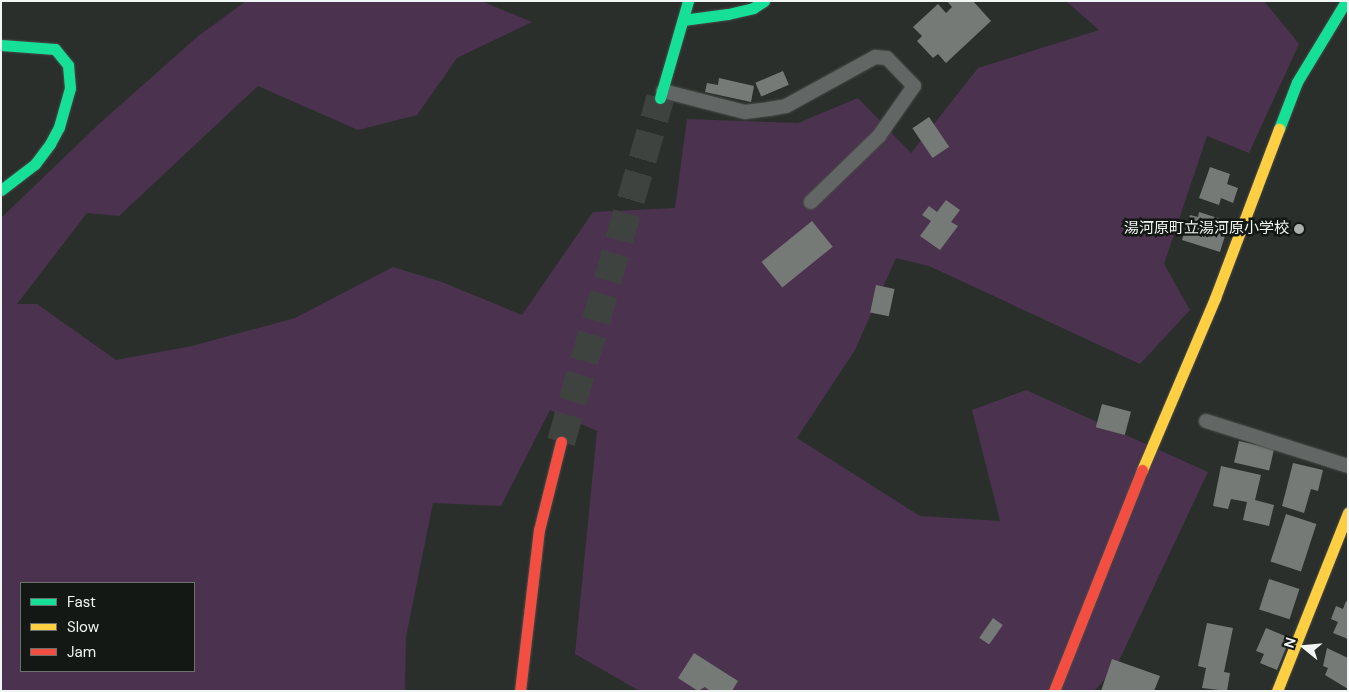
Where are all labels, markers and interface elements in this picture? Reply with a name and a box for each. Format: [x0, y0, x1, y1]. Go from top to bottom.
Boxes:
place label: 湯河原町立湯河原小学校 [1124, 220, 1289, 238]
marker: 湯河原町立湯河原小学校 [1293, 223, 1305, 235]
legend [20, 582, 195, 672]
text: Fast [67, 592, 96, 612]
text: Slow [67, 617, 99, 637]
north arrow [1279, 622, 1329, 672]
text: N [1280, 635, 1300, 650]
text: Jam [67, 642, 96, 662]

